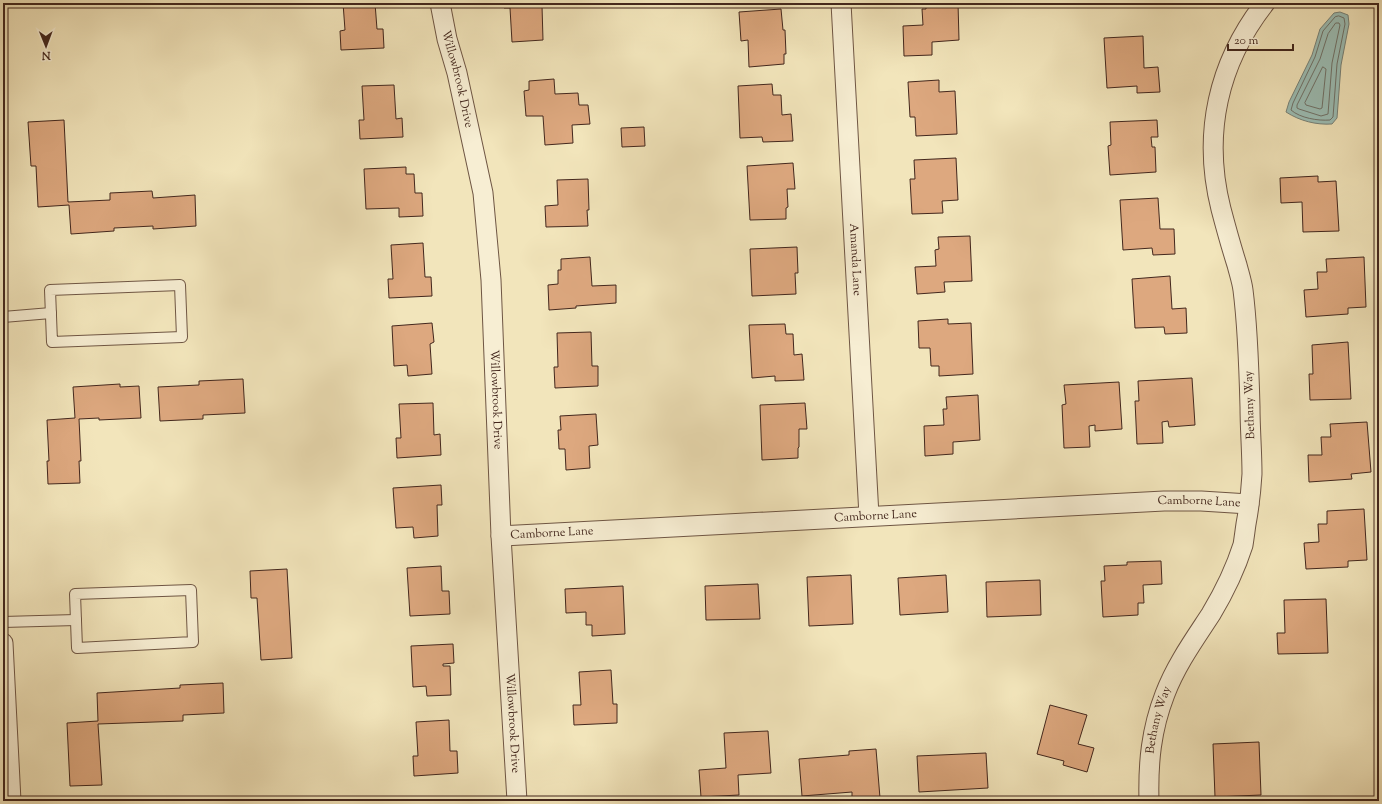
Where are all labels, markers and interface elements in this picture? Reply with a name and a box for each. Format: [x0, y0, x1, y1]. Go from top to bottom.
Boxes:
north arrow [26, 26, 66, 66]
scale bar [1228, 26, 1293, 52]
street label: Willowbrook Drive [437, 29, 478, 130]
text: 20 m [1234, 32, 1259, 50]
text: N [41, 47, 52, 63]
street label: Amanda Lane [844, 223, 866, 297]
street label: Willowbrook Drive [485, 349, 507, 450]
street label: Bethany Way [1240, 370, 1260, 440]
street label: Camborne Lane [1157, 492, 1241, 512]
street label: Camborne Lane [834, 505, 918, 527]
street label: Camborne Lane [510, 522, 594, 544]
street label: Willowbrook Drive [500, 673, 524, 774]
street label: Bethany Way [1142, 684, 1176, 755]

